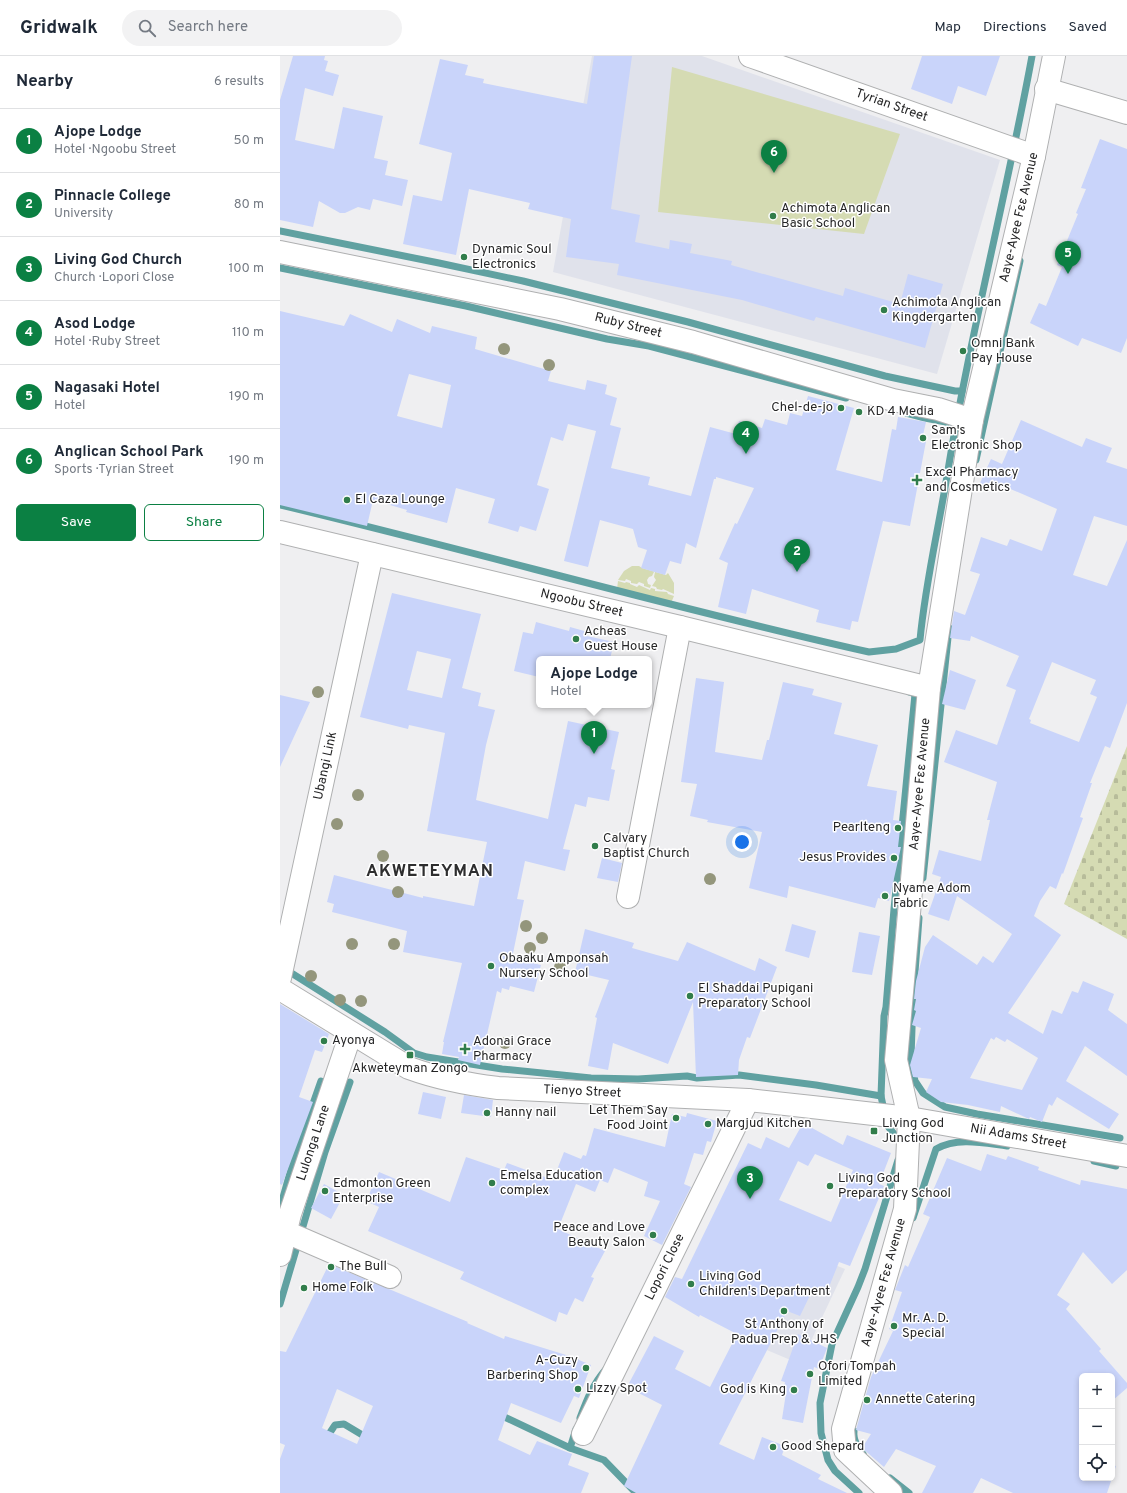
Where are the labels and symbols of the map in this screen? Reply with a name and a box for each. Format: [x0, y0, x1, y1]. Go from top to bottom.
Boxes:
street label: Tyrian Street [853, 86, 930, 126]
pin: 6 [761, 140, 787, 173]
street label: Aaye-Ayee Fɛɛ Avenue [997, 151, 1043, 284]
place label: Achimota Anglican Basic School [781, 201, 890, 232]
marker: Achimota Anglican Basic School [768, 211, 778, 221]
pin: 5 [1055, 241, 1081, 274]
place label: Dynamic Soul Electronics [472, 242, 552, 273]
marker: Dynamic Soul Electronics [459, 252, 469, 262]
place label: Achimota Anglican Kingdergarten [892, 295, 1001, 326]
marker: Achimota Anglican Kingdergarten [879, 305, 889, 315]
street label: Ruby Street [593, 310, 664, 342]
place label: Omni Bank Pay House [971, 336, 1035, 367]
marker: Omni Bank Pay House [958, 346, 968, 356]
place label: Chel-de-jo [771, 400, 833, 416]
marker: Chel-de-jo [836, 403, 846, 413]
place label: KD 4 Media [867, 404, 934, 420]
marker: KD 4 Media [854, 407, 864, 417]
pin: 4 [733, 421, 759, 454]
place label: Sam's Electronic Shop [931, 423, 1022, 454]
marker: Sam's Electronic Shop [918, 433, 928, 443]
place label: Excel Pharmacy and Cosmetics [925, 465, 1018, 496]
marker: Excel Pharmacy and Cosmetics [912, 475, 922, 485]
place label: El Caza Lounge [355, 492, 445, 508]
marker: El Caza Lounge [342, 495, 352, 505]
pin: 2 [784, 539, 810, 572]
street label: Ngoobu Street [539, 586, 625, 621]
place label: Acheas Guest House [584, 624, 658, 655]
marker: Acheas Guest House [571, 634, 581, 644]
street label: Aaye-Ayee Fɛɛ Avenue [907, 717, 934, 851]
pin: 1 [581, 721, 607, 754]
street label: Ubangi Link [311, 730, 341, 802]
place label: Pearlteng [833, 820, 890, 836]
marker: Pearlteng [893, 823, 903, 833]
place label: Calvary Baptist Church [603, 831, 689, 862]
your location [732, 832, 752, 852]
marker: Calvary Baptist Church [590, 841, 600, 851]
place label: Jesus Provides [799, 850, 886, 866]
marker: Jesus Provides [889, 853, 899, 863]
district label: AKWETEYMAN [366, 861, 494, 883]
place label: Nyame Adom Fabric [893, 881, 971, 912]
marker: Nyame Adom Fabric [880, 891, 890, 901]
place label: Obaaku Amponsah Nursery School [499, 951, 608, 982]
marker: Obaaku Amponsah Nursery School [486, 961, 496, 971]
place label: El Shaddai Pupigani Preparatory School [698, 981, 813, 1012]
marker: El Shaddai Pupigani Preparatory School [685, 991, 695, 1001]
place label: Ayonya [332, 1033, 375, 1049]
place label: Adonai Grace Pharmacy [473, 1034, 551, 1065]
marker: Ayonya [319, 1036, 329, 1046]
marker: Adonai Grace Pharmacy [460, 1044, 470, 1054]
marker: Akweteyman Zongo [405, 1050, 415, 1060]
place label: Akweteyman Zongo [352, 1061, 468, 1077]
street label: Tienyo Street [543, 1082, 622, 1102]
street label: Lulonga Lane [294, 1103, 334, 1183]
place label: Let Them Say Food Joint [589, 1103, 668, 1134]
place label: Hanny nail [495, 1105, 556, 1121]
marker: Hanny nail [482, 1108, 492, 1118]
marker: Let Them Say Food Joint [671, 1113, 681, 1123]
place label: Margjud Kitchen [716, 1116, 812, 1132]
place label: Living God Junction [882, 1116, 944, 1147]
marker: Margjud Kitchen [703, 1119, 713, 1129]
street label: Nii Adams Street [969, 1121, 1068, 1153]
marker: Living God Junction [869, 1126, 879, 1136]
pin: 3 [737, 1166, 763, 1199]
place label: Emelsa Education complex [500, 1168, 603, 1199]
place label: Living God Preparatory School [838, 1171, 951, 1202]
place label: Edmonton Green Enterprise [333, 1176, 431, 1207]
marker: Emelsa Education complex [487, 1178, 497, 1188]
marker: Living God Preparatory School [825, 1181, 835, 1191]
marker: Edmonton Green Enterprise [320, 1186, 330, 1196]
street label: Aaye-Ayee Fɛɛ Avenue [858, 1217, 910, 1349]
place label: Peace and Love Beauty Salon [553, 1220, 645, 1251]
marker: Peace and Love Beauty Salon [648, 1230, 658, 1240]
street label: Lopori Close [642, 1231, 689, 1303]
place label: The Bull [339, 1259, 387, 1275]
marker: The Bull [326, 1262, 336, 1272]
place label: Living God Children's Department [699, 1269, 830, 1300]
marker: Living God Children's Department [686, 1279, 696, 1289]
place label: Home Folk [312, 1280, 373, 1296]
marker: Home Folk [299, 1283, 309, 1293]
marker: St Anthony of Padua Prep & JHS [779, 1306, 789, 1316]
place label: Mr. A. D. Special [902, 1311, 949, 1342]
place label: St Anthony of Padua Prep & JHS [731, 1317, 837, 1348]
marker: Mr. A. D. Special [889, 1321, 899, 1331]
place label: A-Cuzy Barbering Shop [487, 1353, 578, 1384]
place label: Ofori Tompah Limited [818, 1359, 896, 1390]
marker: A-Cuzy Barbering Shop [581, 1363, 591, 1373]
marker: Ofori Tompah Limited [805, 1369, 815, 1379]
place label: Lizzy Spot [586, 1381, 647, 1397]
place label: God is King [720, 1382, 786, 1398]
marker: Lizzy Spot [573, 1384, 583, 1394]
marker: God is King [789, 1385, 799, 1395]
place label: Annette Catering [875, 1392, 975, 1408]
marker: Annette Catering [862, 1395, 872, 1405]
place label: Good Shepard [781, 1439, 864, 1455]
marker: Good Shepard [768, 1442, 778, 1452]

